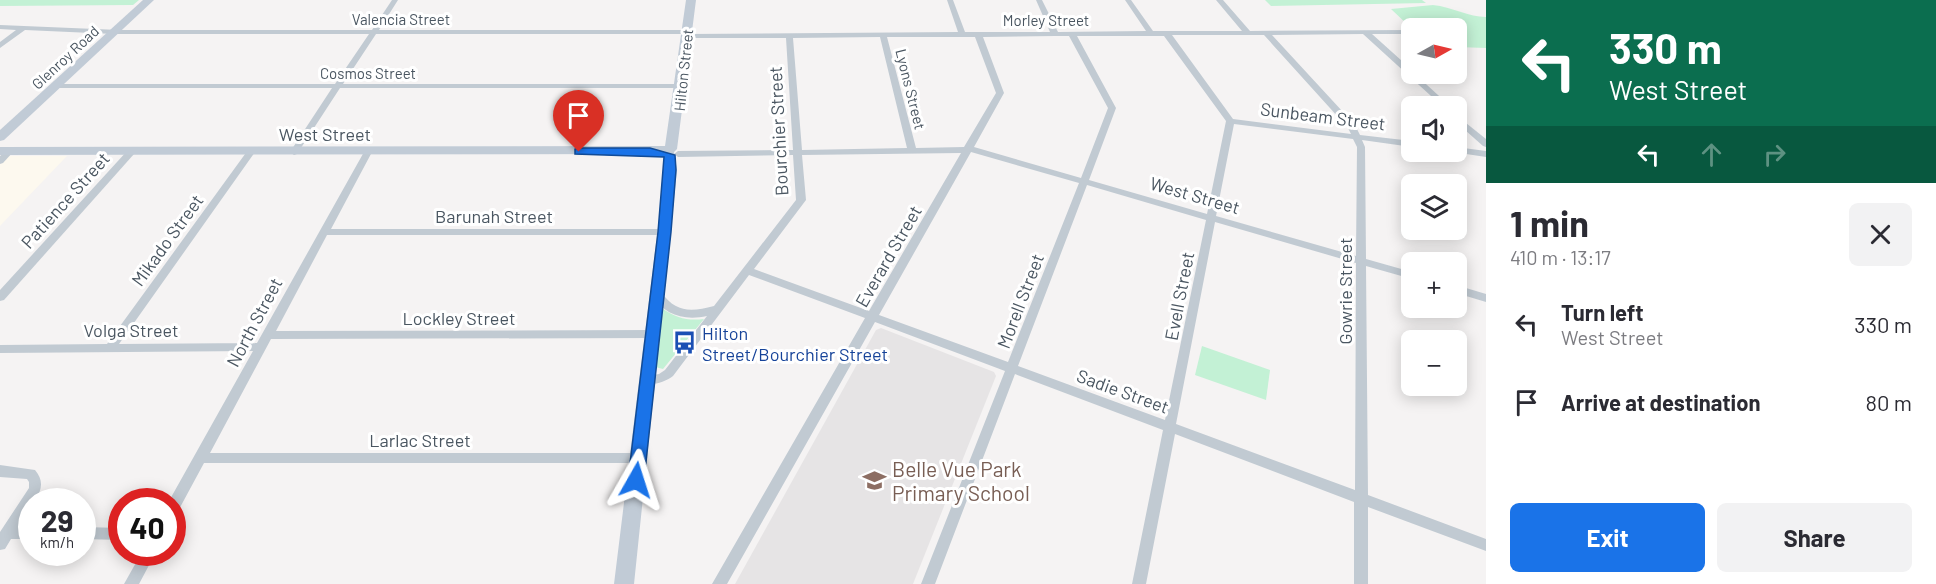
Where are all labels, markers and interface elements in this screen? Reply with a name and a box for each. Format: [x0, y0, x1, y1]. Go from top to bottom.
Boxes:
street label: Valencia Street [352, 10, 450, 28]
street label: Morley Street [1003, 11, 1089, 29]
north arrow [1401, 18, 1467, 84]
map controls [1401, 18, 1467, 396]
street label: Glenroy Road [28, 21, 102, 93]
text: 330 m [1609, 22, 1722, 72]
icon: left [1510, 24, 1588, 102]
street label: Hilton Street [670, 28, 696, 112]
street label: Lyons Street [892, 47, 930, 131]
street label: Cosmos Street [320, 64, 416, 82]
street label: Bourchier Street [764, 66, 792, 196]
text: West Street [1609, 73, 1747, 105]
pin [553, 90, 604, 152]
button: sound [1401, 96, 1467, 162]
street label: Sunbeam Street [1259, 97, 1387, 135]
icon: arrive [562, 99, 595, 132]
street label: West Street [279, 123, 371, 145]
icon: left [1632, 138, 1665, 171]
icon: ahead [1695, 138, 1728, 171]
icon: right [1758, 138, 1791, 171]
street label: Patience Street [16, 147, 114, 253]
street label: West Street [1148, 172, 1242, 218]
button: layers [1401, 174, 1467, 240]
street label: Mikado Street [126, 190, 208, 290]
street label: Everard Street [850, 201, 926, 311]
text: 1 min [1510, 201, 1589, 244]
button: close [1849, 203, 1912, 266]
street label: Barunah Street [435, 205, 553, 227]
street label: Gowrie Street [1334, 238, 1356, 344]
text: 410 m · 13:17 [1510, 245, 1611, 269]
street label: Morell Street [992, 250, 1048, 352]
street label: Evell Street [1160, 250, 1198, 342]
button: + [1401, 252, 1467, 318]
street label: North Street [221, 274, 287, 370]
text: Turn left [1561, 299, 1644, 325]
street label: Lockley Street [403, 307, 515, 329]
icon: left [1510, 308, 1543, 341]
text: 330 m [1854, 311, 1912, 337]
street label: Volga Street [83, 319, 179, 341]
place label: Hilton Street/Bourchier Street [702, 322, 888, 365]
text: West Street [1561, 325, 1664, 349]
bus stop icon: Hilton Street/Bourchier Street [671, 330, 697, 356]
button: − [1401, 330, 1467, 396]
street label: Sadie Street [1074, 364, 1172, 418]
icon: arrive [1510, 386, 1543, 419]
text: Arrive at destination [1561, 389, 1760, 415]
text: 80 m [1866, 389, 1912, 415]
street label: Larlac Street [369, 429, 471, 451]
position arrow [604, 448, 668, 512]
place label: Belle Vue Park Primary School [892, 456, 1030, 505]
school or university icon: Belle Vue Park Primary School [861, 467, 887, 493]
speed limit sign: 40 [108, 488, 186, 566]
text: 29 [41, 502, 73, 538]
button: Exit [1510, 503, 1705, 572]
button: Share [1717, 503, 1912, 572]
text: km/h [40, 533, 74, 551]

